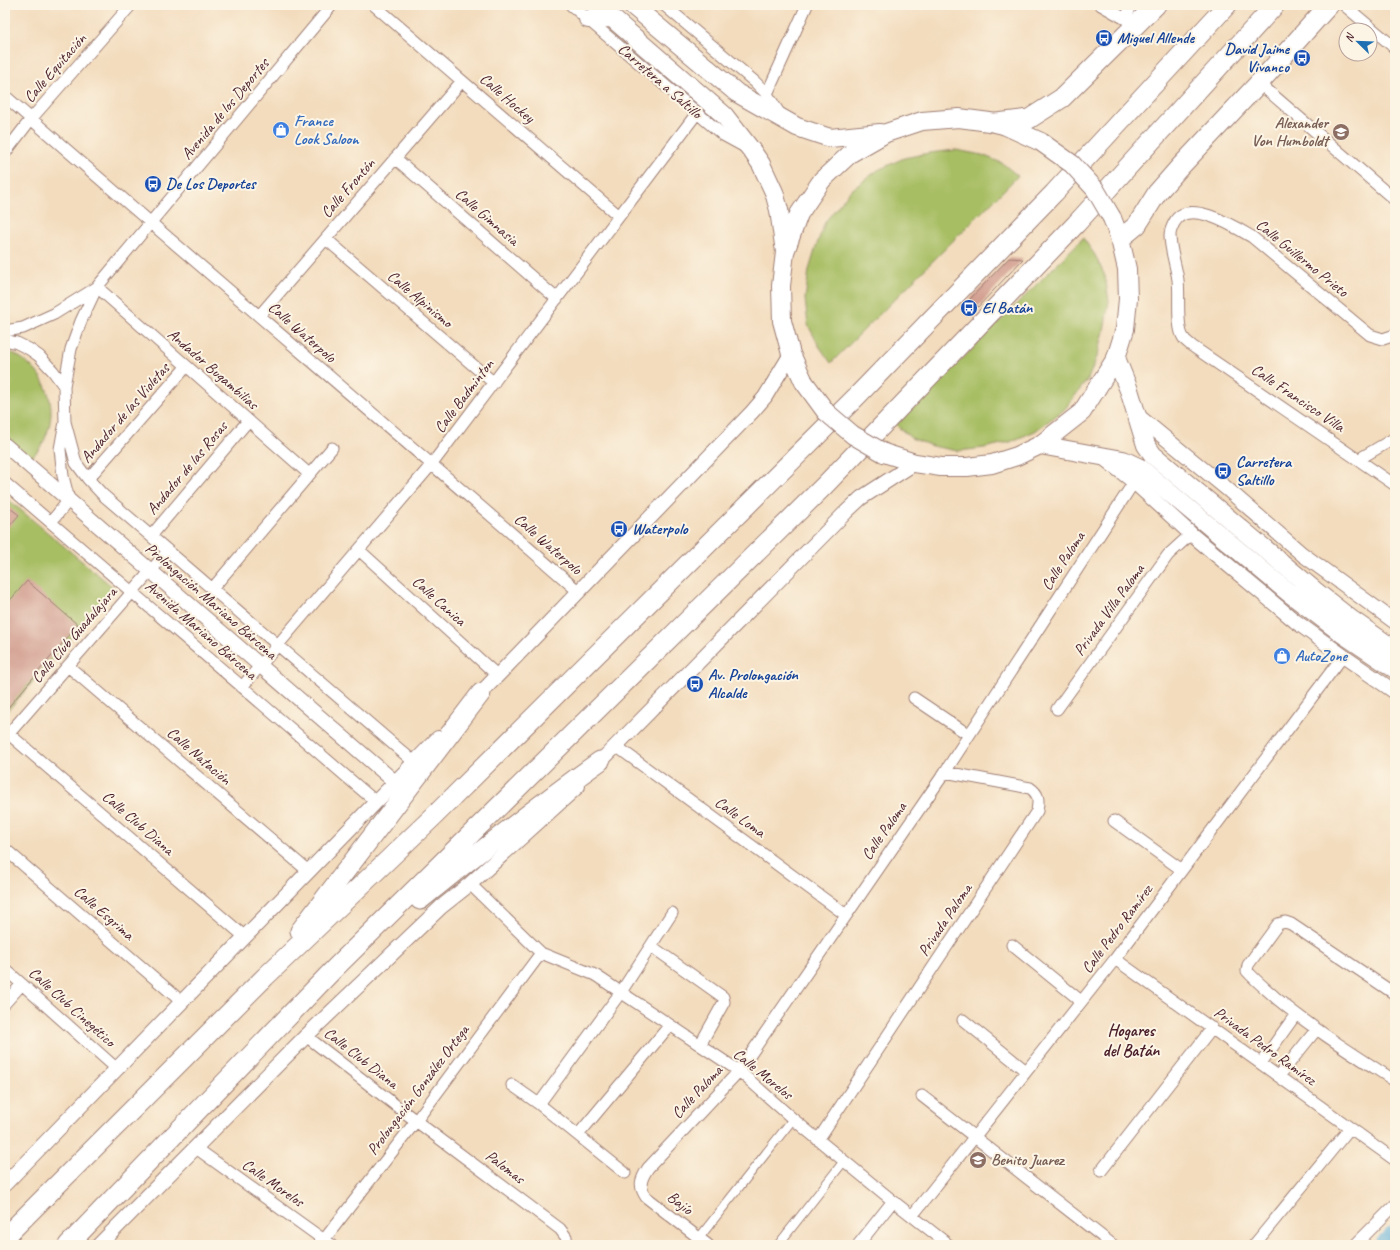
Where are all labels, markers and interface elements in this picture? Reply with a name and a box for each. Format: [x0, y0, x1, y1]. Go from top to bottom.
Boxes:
north arrow [1338, 22, 1378, 62]
bus stop icon: Miguel Allende [1094, 28, 1114, 48]
place label: Miguel Allende [1117, 28, 1196, 48]
street label: Calle Equitación [19, 29, 91, 107]
text: N [1341, 30, 1357, 44]
street label: Carretera a Saltillo [614, 39, 708, 125]
place label: David Jaime Vivanco [1225, 39, 1291, 77]
bus stop icon: David Jaime Vivanco [1292, 48, 1312, 68]
street label: Avenida de los Deportes [177, 53, 274, 164]
street label: Calle Hockey [475, 69, 540, 128]
place label: France Look Saloon [294, 111, 360, 149]
place label: Alexander Von Humboldt [1251, 113, 1331, 151]
shop icon: France Look Saloon [271, 120, 291, 140]
school or university icon: Alexander Von Humboldt [1331, 122, 1351, 142]
street label: Calle Frontón [316, 153, 380, 222]
bus stop icon: De Los Deportes [143, 174, 163, 194]
place label: De Los Deportes [166, 174, 258, 194]
street label: Calle Gimnasia [451, 184, 524, 251]
street label: Calle Guillermo Prieto [1252, 215, 1353, 302]
street label: Calle Alpinismo [383, 266, 459, 334]
street label: Calle Waterpolo [264, 297, 341, 368]
bus stop icon: El Batán [959, 298, 979, 318]
place label: El Batán [982, 298, 1033, 318]
street label: Andador Bugambilias [163, 324, 264, 415]
street label: Calle Badminton [430, 354, 499, 437]
street label: Andador de las Violetas [76, 358, 175, 467]
street label: Calle Francisco Villa [1247, 359, 1349, 437]
street label: Andador de las Rosas [142, 416, 233, 519]
place label: Carretera Saltillo [1236, 452, 1293, 490]
bus stop icon: Carretera Saltillo [1213, 461, 1233, 481]
street label: Calle Waterpolo [510, 509, 587, 580]
bus stop icon: Waterpolo [609, 519, 629, 539]
place label: Waterpolo [632, 519, 689, 539]
street label: Calle Paloma [1037, 527, 1090, 594]
street label: Prolongación Mariano Bárcena [141, 538, 282, 665]
street label: Privada Villa Paloma [1069, 559, 1150, 660]
street label: Calle Canica [408, 572, 471, 631]
street label: Avenida Mariano Bárcena [141, 576, 262, 685]
street label: Calle Club Guadalajara [27, 582, 122, 687]
shop icon: AutoZone [1272, 646, 1292, 666]
place label: AutoZone [1295, 646, 1349, 666]
place label: Av. Prolongación Alcalde [708, 665, 799, 703]
bus stop icon: Av. Prolongación Alcalde [685, 674, 705, 694]
street label: Calle Natación [163, 723, 236, 790]
street label: Calle Club Diana [98, 786, 179, 861]
street label: Calle Loma [711, 792, 770, 843]
street label: Calle Paloma [857, 797, 912, 864]
street label: Privada Paloma [913, 879, 977, 960]
street label: Calle Pedro Ramírez [1077, 879, 1158, 977]
street label: Calle Esgrima [70, 881, 139, 945]
street label: Calle Club Cinegético [25, 963, 121, 1053]
street label: Privada Pedro Ramírez [1210, 1002, 1321, 1091]
street label: Prolongación González Ortega [363, 1020, 474, 1159]
district label: Hogares del Batán [1103, 1020, 1160, 1061]
street label: Calle Club Diana [320, 1023, 403, 1094]
street label: Calle Morelos [729, 1044, 798, 1105]
street label: Calle Paloma [667, 1060, 728, 1123]
street label: Palomas [481, 1146, 530, 1189]
school or university icon: Benito Juarez [968, 1150, 988, 1170]
place label: Benito Juarez [991, 1150, 1065, 1170]
street label: Calle Morelos [238, 1154, 309, 1212]
street label: Bajío [663, 1187, 698, 1220]

